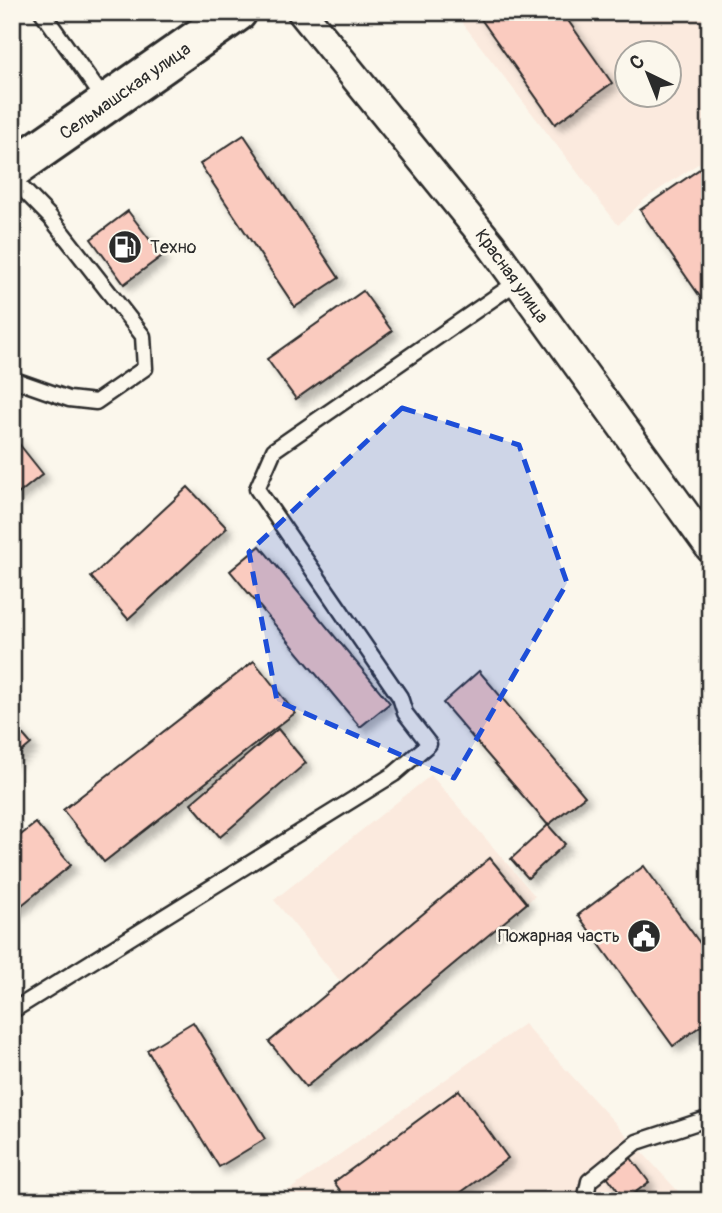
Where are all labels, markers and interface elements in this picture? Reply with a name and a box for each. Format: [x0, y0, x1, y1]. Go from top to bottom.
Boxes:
street label: Сельмашская улица [55, 38, 195, 145]
north arrow [614, 38, 684, 108]
text: С [625, 49, 650, 75]
street label: Красная улица [470, 225, 553, 328]
fuel station icon: Техно [106, 228, 144, 266]
place label: Техно [150, 236, 197, 259]
public building icon: Пожарная часть [625, 917, 663, 955]
place label: Пожарная часть [498, 925, 620, 948]

